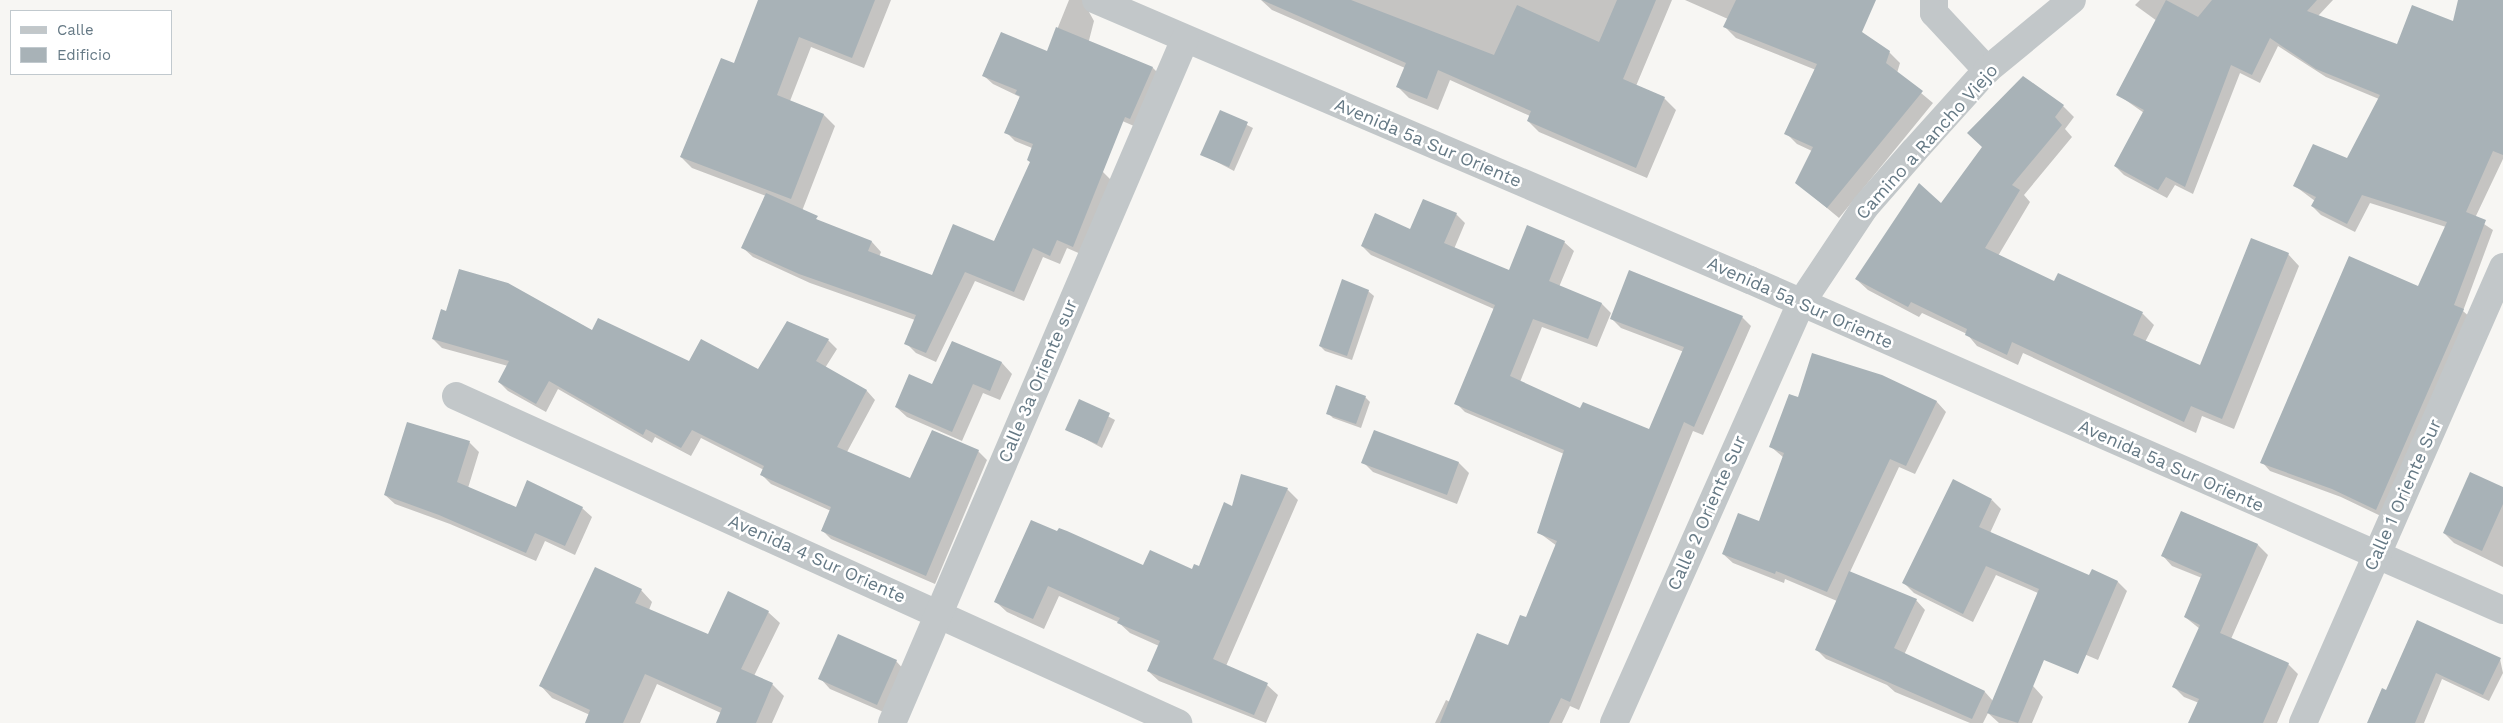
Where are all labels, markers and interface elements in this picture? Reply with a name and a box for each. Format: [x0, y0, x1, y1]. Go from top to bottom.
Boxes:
legend [10, 10, 172, 75]
text: Calle [57, 21, 94, 39]
text: Edificio [57, 46, 111, 64]
street label: Camino a Rancho Viejo [1851, 59, 2003, 225]
street label: Avenida 5a Sur Oriente [1331, 94, 1525, 192]
street label: Avenida 5a Sur Oriente [1703, 252, 1897, 354]
street label: Calle 3a Oriente sur [994, 296, 1082, 466]
street label: Avenida 5a Sur Oriente [2074, 415, 2268, 517]
street label: Calle 1 Oriente Sur [2360, 416, 2446, 574]
street label: Calle 2 Oriente Sur [1663, 432, 1751, 594]
street label: Avenida 4 Sur Oriente [725, 510, 909, 608]

